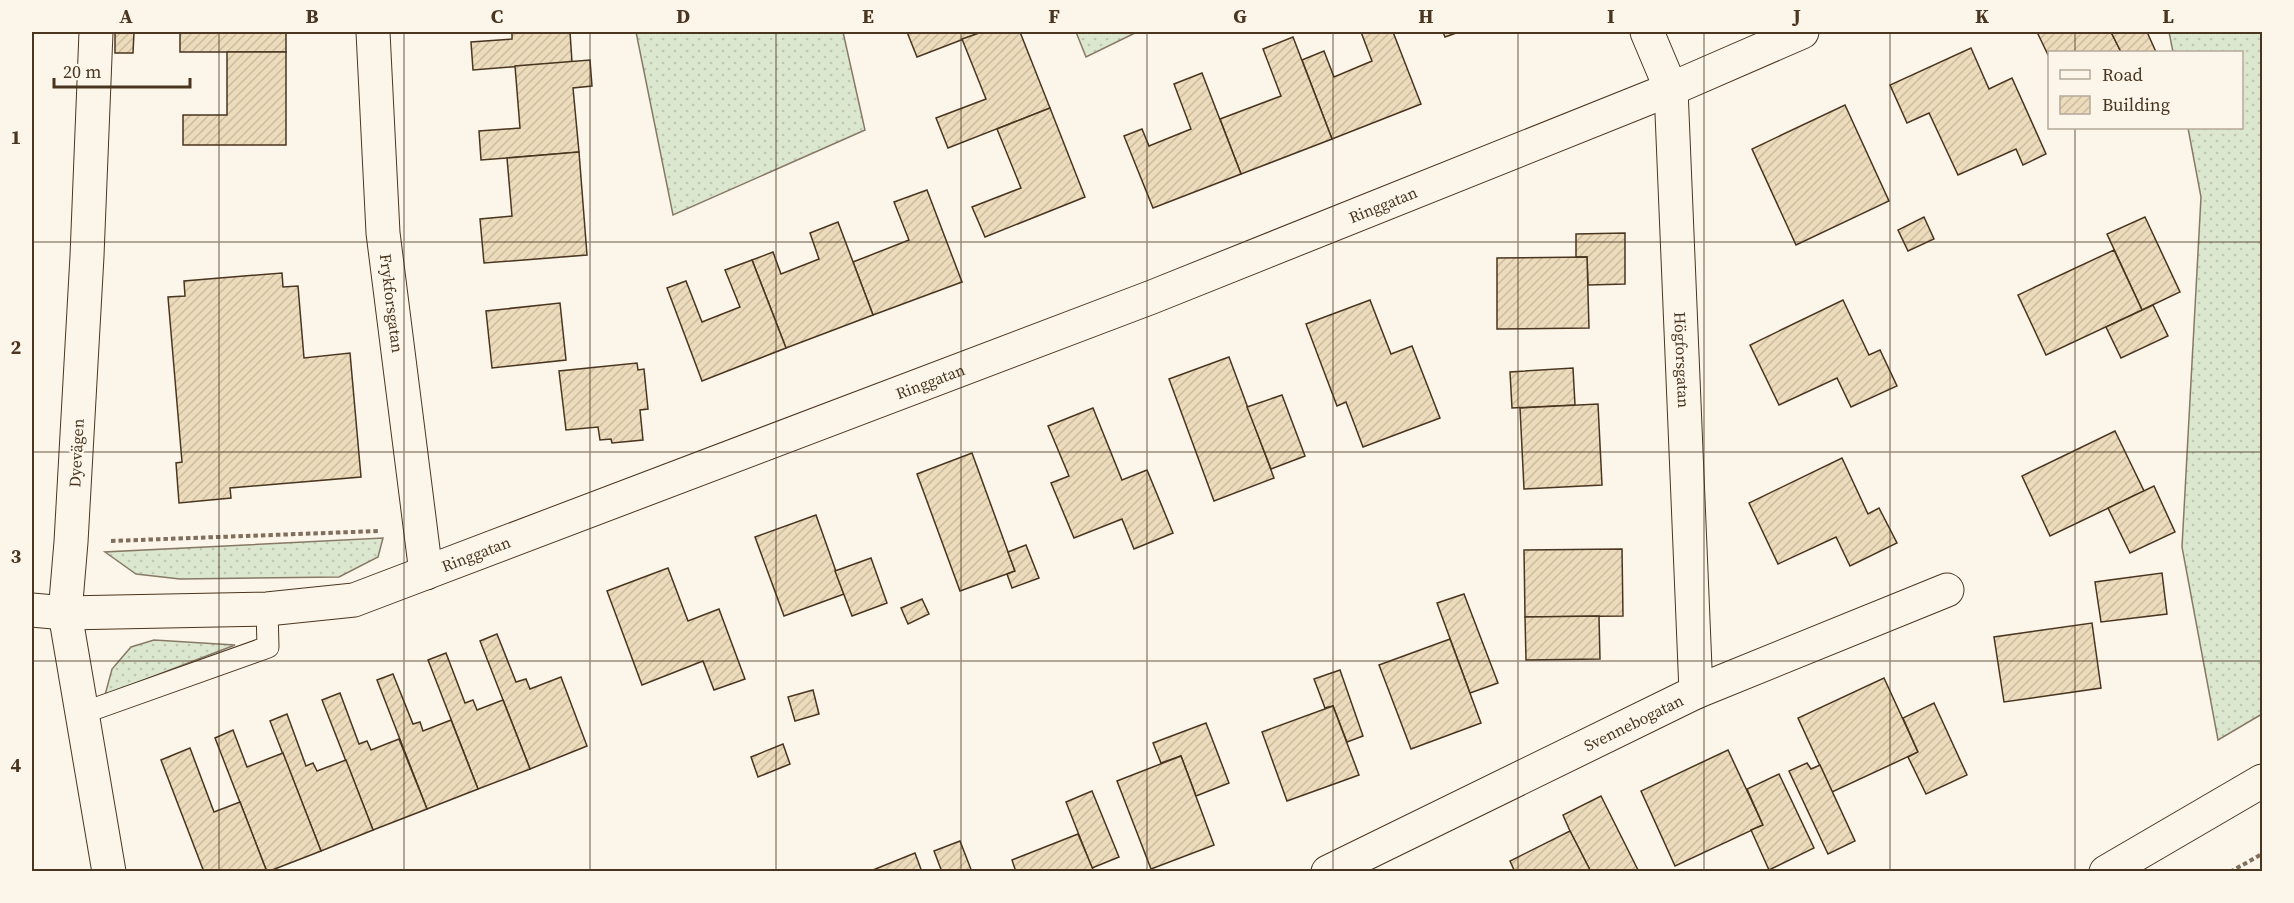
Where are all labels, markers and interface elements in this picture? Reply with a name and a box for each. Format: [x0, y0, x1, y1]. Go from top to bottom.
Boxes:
text: A [119, 2, 133, 30]
text: B [305, 2, 319, 30]
text: C [491, 2, 503, 30]
text: D [676, 2, 690, 30]
text: E [862, 2, 874, 30]
text: F [1048, 2, 1060, 30]
text: G [1233, 2, 1247, 30]
text: H [1418, 2, 1434, 30]
text: I [1607, 2, 1615, 30]
text: J [1791, 2, 1801, 30]
text: K [1975, 2, 1989, 30]
text: L [2162, 2, 2174, 30]
scale bar [54, 51, 190, 89]
legend [2048, 51, 2243, 129]
text: 20 m [63, 59, 101, 84]
text: Road [2102, 62, 2143, 87]
text: Building [2102, 92, 2170, 117]
text: 1 [11, 123, 21, 151]
street label: Ringgatan [1345, 181, 1421, 228]
street label: Frykforsgatan [375, 252, 409, 354]
street label: Högforsgatan [1669, 311, 1695, 409]
text: 2 [11, 333, 22, 361]
street label: Ringgatan [893, 358, 968, 404]
street label: Dyevägen [63, 418, 89, 488]
street label: Ringgatan [438, 531, 514, 577]
text: 3 [11, 542, 22, 570]
street label: Svennebogatan [1580, 689, 1687, 756]
text: 4 [11, 751, 22, 779]

